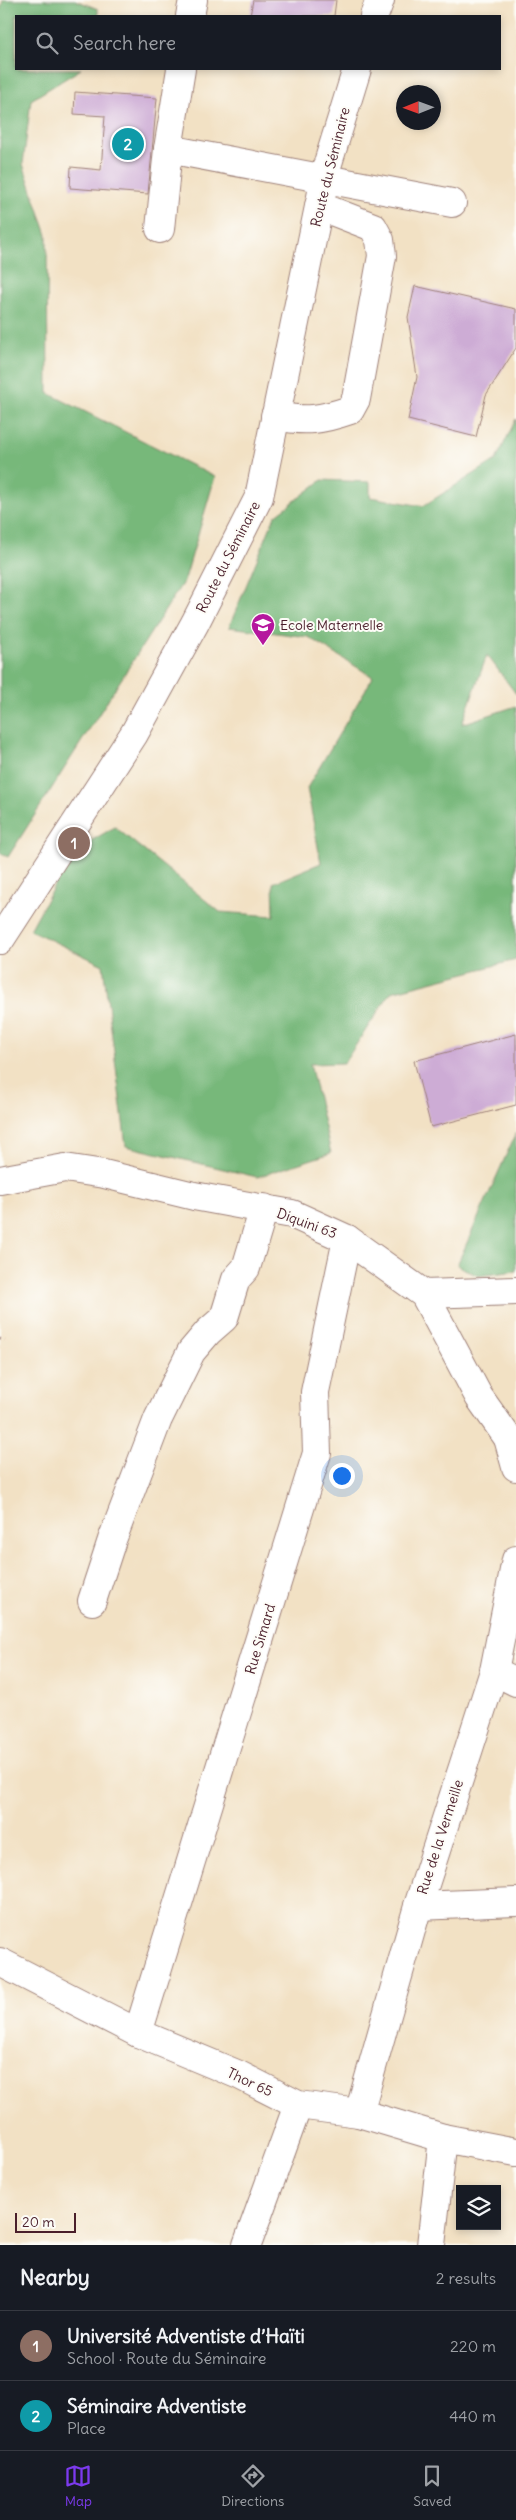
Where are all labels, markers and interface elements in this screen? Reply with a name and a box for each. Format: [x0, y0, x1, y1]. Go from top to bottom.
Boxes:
search box [15, 15, 501, 70]
icon: search [33, 29, 61, 57]
text: Search here [73, 31, 176, 55]
north arrow [396, 85, 441, 130]
street label: Route du Séminaire [306, 105, 354, 229]
pin: 2 [112, 125, 144, 163]
street label: Route du Séminaire [192, 498, 264, 616]
school or university icon: Ecole Maternelle [250, 612, 276, 646]
place label: Ecole Maternelle [280, 616, 383, 634]
pin: 1 [58, 824, 90, 862]
street label: Diquini 63 [274, 1204, 340, 1242]
your location [329, 1463, 355, 1489]
street label: Rue Simard [241, 1602, 279, 1676]
street label: Rue de la Vermeille [413, 1777, 467, 1897]
street label: Thor 65 [224, 2064, 276, 2100]
map controls [456, 2185, 501, 2230]
button: layers [456, 2185, 501, 2230]
scale bar [15, 2210, 76, 2233]
text: 20 m [22, 2213, 55, 2231]
text: Nearby [20, 2264, 90, 2291]
text: 2 results [436, 2268, 496, 2288]
text: Université Adventiste d’Haïti [67, 2324, 305, 2348]
text: 1 [33, 2336, 39, 2356]
text: 220 m [450, 2336, 496, 2356]
text: School · Route du Séminaire [67, 2348, 266, 2368]
text: Séminaire Adventiste [67, 2394, 246, 2418]
text: 2 [32, 2406, 40, 2426]
text: 440 m [449, 2406, 496, 2426]
text: Place [67, 2418, 106, 2438]
tab: Map [64, 2462, 92, 2510]
tab: Directions [221, 2462, 284, 2510]
tab: Saved [413, 2462, 452, 2510]

